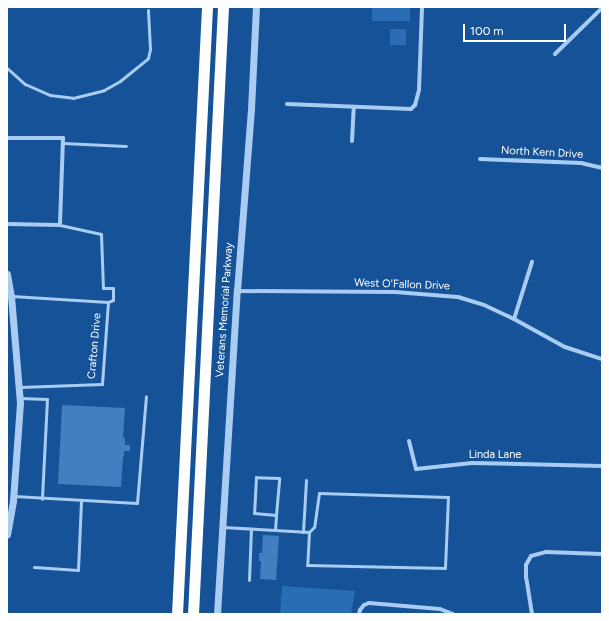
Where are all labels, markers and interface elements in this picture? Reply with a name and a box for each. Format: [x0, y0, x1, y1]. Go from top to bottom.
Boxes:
scale bar [465, 16, 568, 42]
text: 100 m [470, 24, 504, 38]
street label: North Kern Drive [501, 144, 583, 162]
street label: Veterans Memorial Parkway [214, 242, 236, 378]
street label: West O'Fallon Drive [354, 277, 450, 293]
street label: Crafton Drive [86, 312, 104, 380]
street label: Linda Lane [469, 448, 521, 462]

